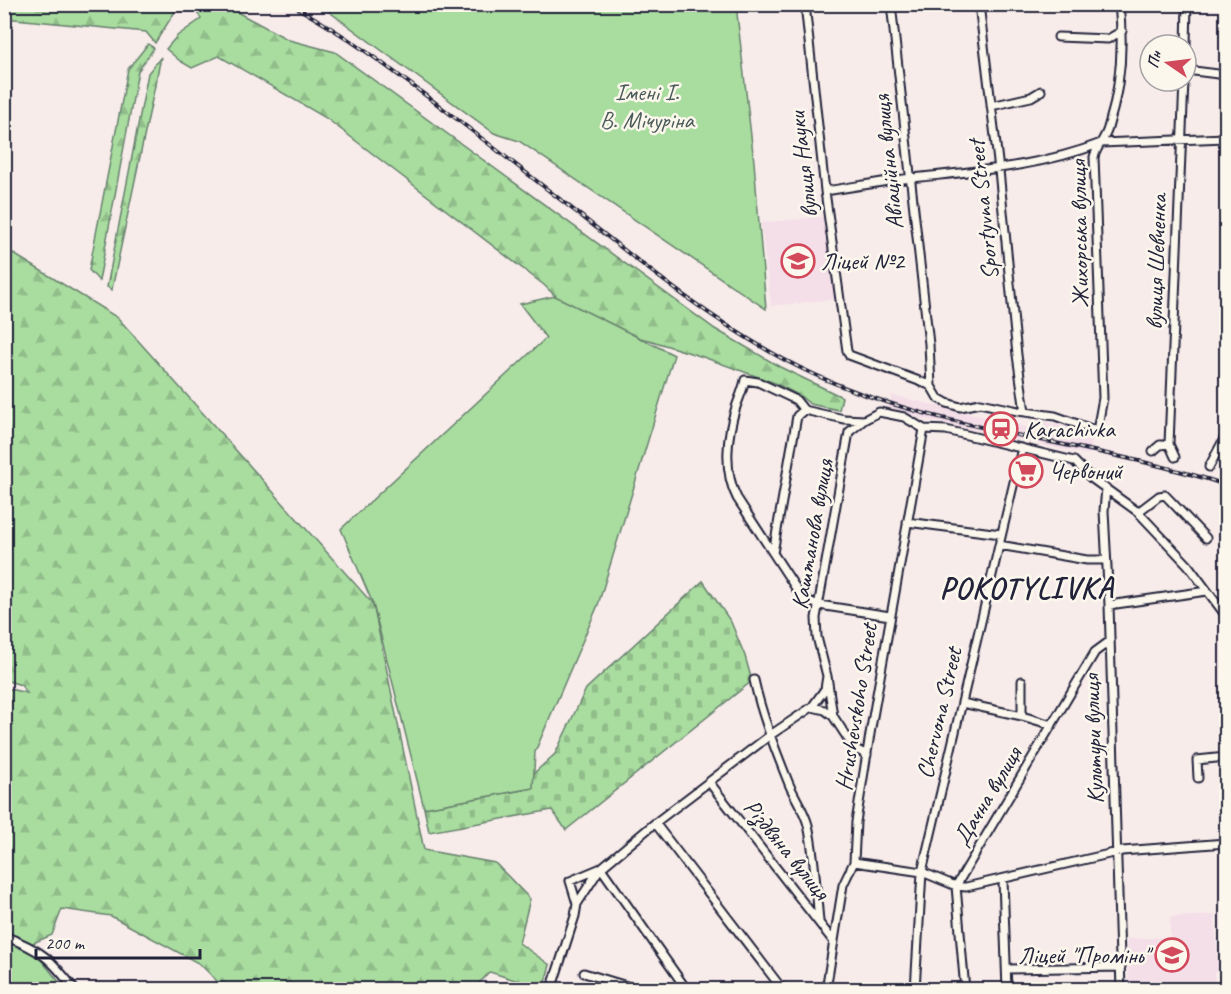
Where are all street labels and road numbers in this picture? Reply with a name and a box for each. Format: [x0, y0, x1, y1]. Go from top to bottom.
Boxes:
street label: Авіаційна вулиця [866, 92, 910, 231]
street label: вулиця Науки [781, 108, 824, 220]
street label: Sportyvna Street [960, 136, 1005, 281]
street label: Жихорська вулиця [1063, 158, 1095, 308]
street label: вулиця Шевченка [1139, 192, 1173, 330]
street label: Каштанова вулиця [784, 455, 840, 611]
street label: Hrushevskoho Street [828, 619, 884, 793]
street label: Chervona Street [909, 643, 969, 781]
street label: Культури вулиця [1076, 672, 1110, 804]
street label: Дачна вулиця [946, 740, 1029, 851]
street label: Різдвяна вулиця [737, 793, 838, 907]

